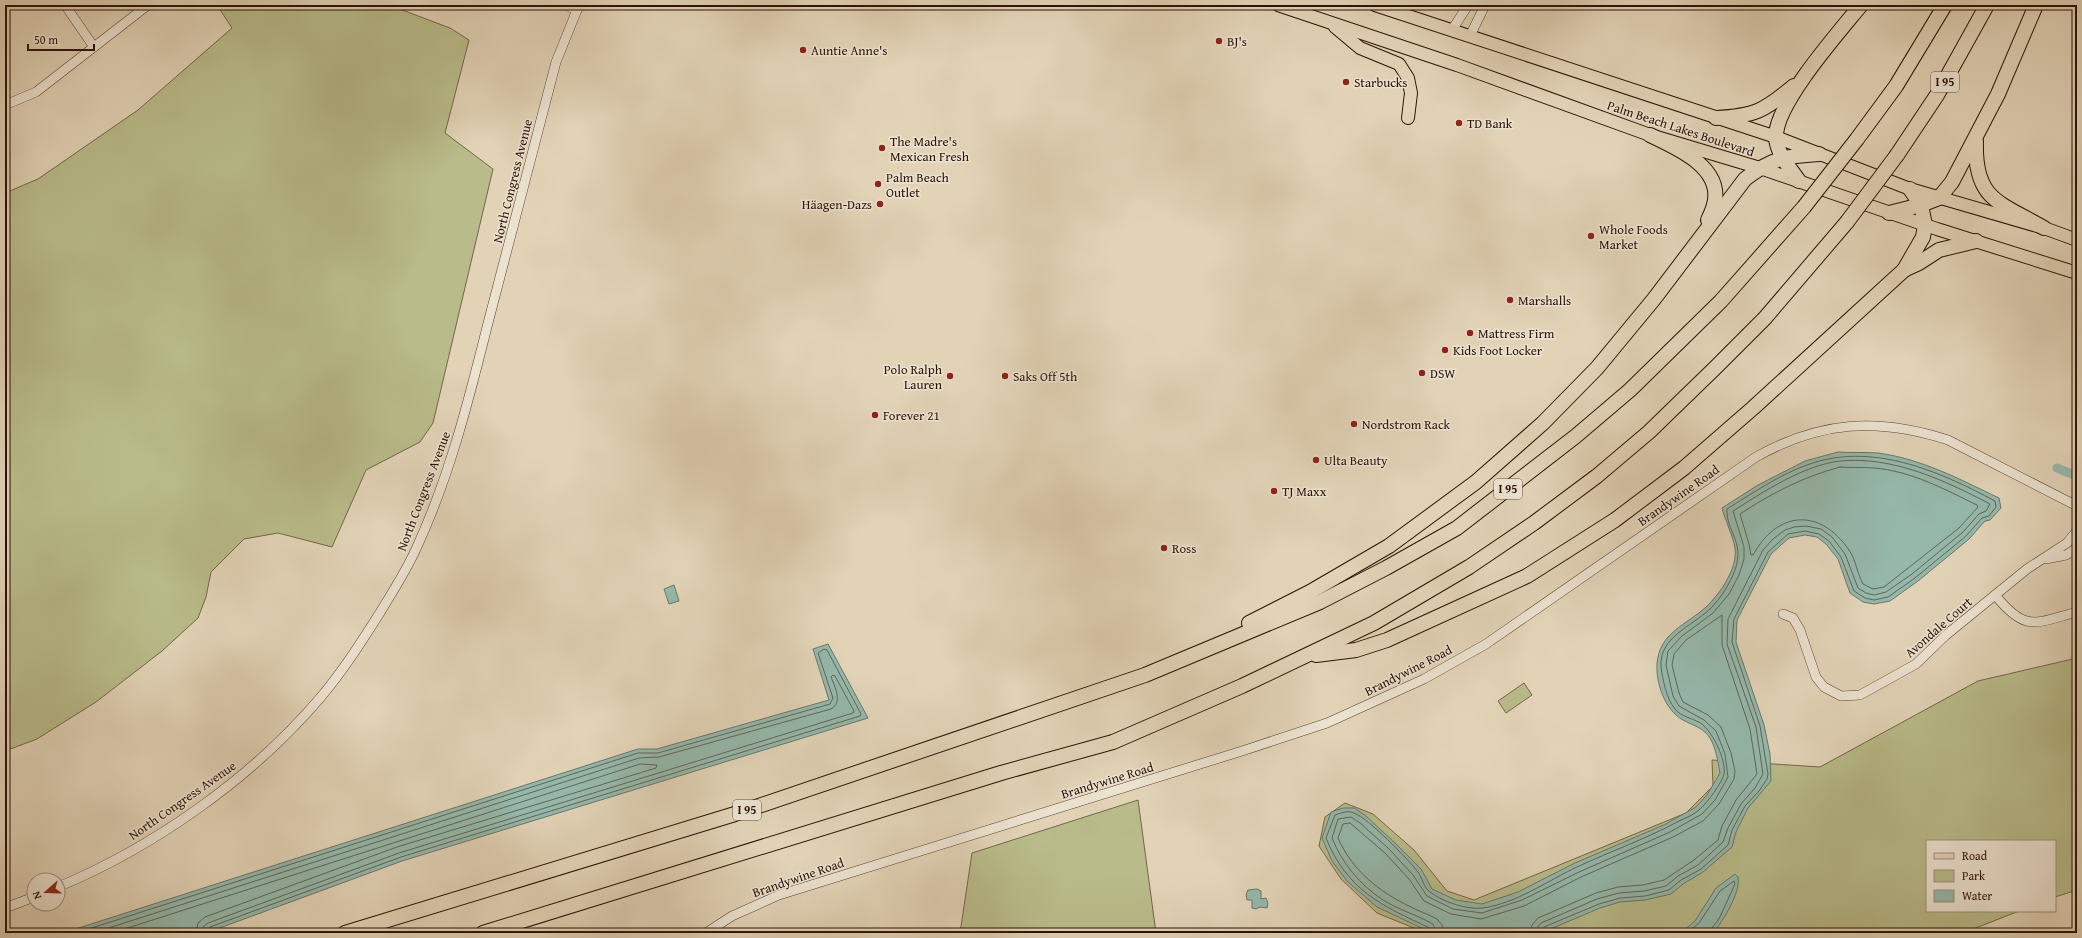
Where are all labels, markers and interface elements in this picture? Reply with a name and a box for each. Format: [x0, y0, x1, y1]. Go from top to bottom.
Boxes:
scale bar [28, 26, 94, 52]
text: 50 m [34, 31, 58, 48]
place label: BJ's [1227, 32, 1247, 51]
marker: BJ's [1214, 36, 1224, 46]
place label: Auntie Anne's [811, 41, 888, 60]
marker: Auntie Anne's [798, 45, 808, 55]
road number: I 95 [1931, 72, 1959, 92]
place label: Starbucks [1354, 73, 1408, 92]
marker: Starbucks [1341, 77, 1351, 87]
street label: Palm Beach Lakes Boulevard [1605, 96, 1757, 161]
place label: TD Bank [1467, 114, 1513, 133]
street label: North Congress Avenue [488, 117, 537, 245]
marker: TD Bank [1454, 118, 1464, 128]
place label: The Madre's Mexican Fresh [890, 132, 970, 166]
marker: The Madre's Mexican Fresh [877, 143, 887, 153]
place label: Palm Beach Outlet [886, 168, 949, 202]
marker: Palm Beach Outlet [873, 179, 883, 189]
place label: Häagen-Dazs [802, 195, 872, 214]
marker: Häagen-Dazs [875, 199, 885, 209]
place label: Whole Foods Market [1599, 220, 1668, 254]
marker: Whole Foods Market [1586, 231, 1596, 241]
place label: Marshalls [1518, 291, 1571, 310]
marker: Marshalls [1505, 295, 1515, 305]
place label: Mattress Firm [1478, 324, 1555, 343]
marker: Mattress Firm [1465, 328, 1475, 338]
place label: Kids Foot Locker [1453, 341, 1543, 360]
marker: Kids Foot Locker [1440, 345, 1450, 355]
place label: Polo Ralph Lauren [884, 360, 943, 394]
place label: DSW [1430, 364, 1455, 383]
place label: Saks Off 5th [1013, 367, 1078, 386]
marker: DSW [1417, 368, 1427, 378]
marker: Polo Ralph Lauren [945, 371, 955, 381]
marker: Saks Off 5th [1000, 371, 1010, 381]
place label: Forever 21 [883, 406, 940, 425]
marker: Forever 21 [870, 410, 880, 420]
place label: Nordstrom Rack [1362, 415, 1451, 434]
marker: Nordstrom Rack [1349, 419, 1359, 429]
street label: North Congress Avenue [392, 428, 455, 554]
place label: Ulta Beauty [1324, 451, 1388, 470]
marker: Ulta Beauty [1311, 455, 1321, 465]
street label: Brandywine Road [1634, 460, 1723, 531]
road number: I 95 [1494, 479, 1522, 499]
place label: TJ Maxx [1282, 482, 1327, 501]
marker: TJ Maxx [1269, 486, 1279, 496]
place label: Ross [1172, 539, 1196, 558]
marker: Ross [1159, 543, 1169, 553]
street label: Avondale Court [1900, 592, 1976, 662]
street label: Brandywine Road [1361, 640, 1455, 701]
street label: North Congress Avenue [125, 756, 240, 845]
street label: Brandywine Road [1059, 757, 1156, 804]
road number: I 95 [733, 800, 761, 820]
legend [1926, 840, 2056, 912]
text: Road [1962, 847, 1988, 864]
street label: Brandywine Road [750, 853, 847, 902]
text: Park [1962, 867, 1986, 884]
north arrow [26, 872, 66, 912]
text: Water [1962, 887, 1992, 904]
text: N [28, 889, 45, 902]

